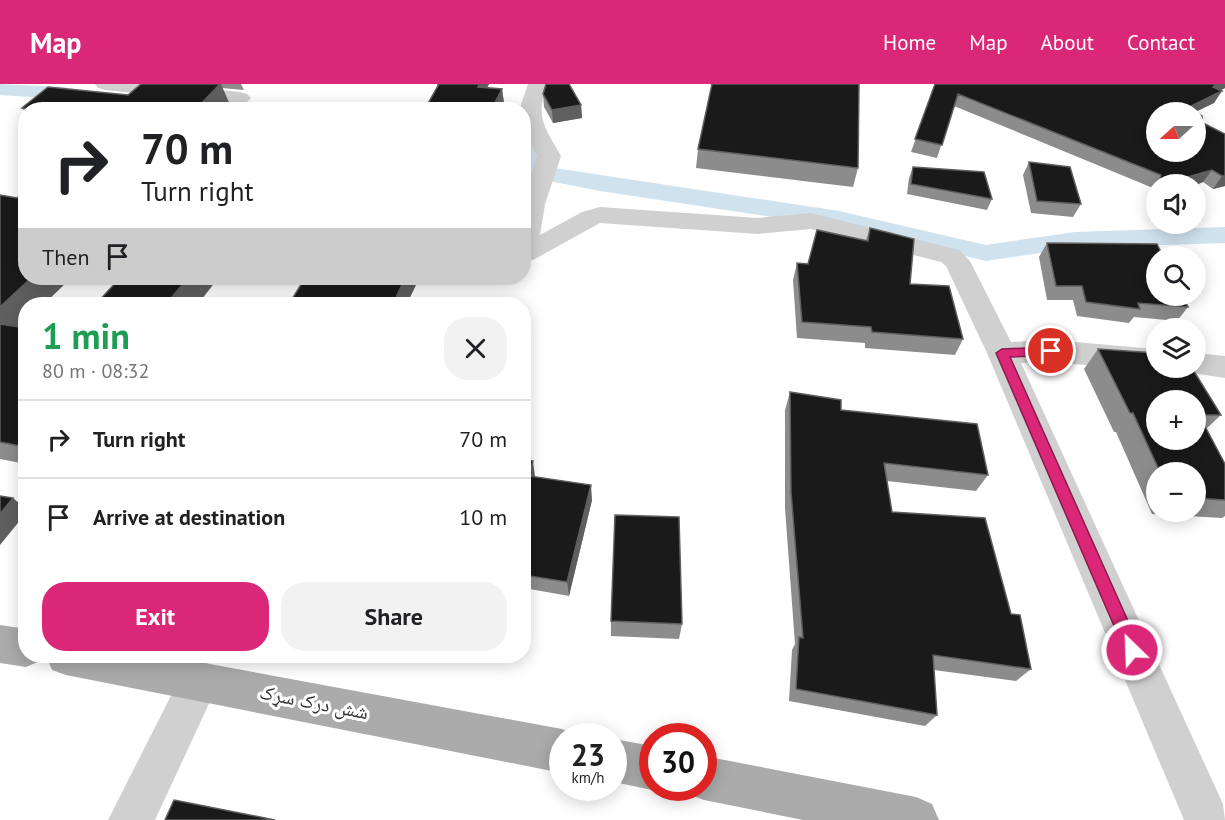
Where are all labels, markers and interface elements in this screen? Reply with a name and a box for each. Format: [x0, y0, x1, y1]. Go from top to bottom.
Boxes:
text: Map [30, 24, 81, 61]
text: Home [883, 29, 936, 56]
text: Map [969, 29, 1008, 56]
text: About [1041, 29, 1094, 56]
text: Contact [1127, 29, 1195, 56]
north arrow [1146, 102, 1206, 162]
map controls [1146, 102, 1206, 522]
text: 70 m [141, 121, 233, 176]
icon: right [42, 126, 120, 204]
text: Turn right [141, 174, 254, 208]
button: sound [1146, 174, 1206, 234]
icon: arrive [101, 240, 134, 273]
text: Then [42, 243, 89, 271]
button: search [1146, 246, 1206, 306]
text: 1 min [42, 312, 130, 359]
button: close [444, 317, 507, 380]
button: layers [1146, 318, 1206, 378]
pin [1025, 325, 1076, 376]
icon: arrive [1034, 334, 1067, 367]
text: 80 m · 08:32 [42, 358, 149, 384]
button: + [1146, 390, 1206, 450]
icon: right [42, 423, 75, 456]
text: Turn right [93, 425, 185, 453]
text: 70 m [459, 425, 507, 453]
button: − [1146, 462, 1206, 522]
icon: arrive [42, 501, 75, 534]
text: Arrive at destination [93, 503, 285, 531]
text: 10 m [459, 503, 507, 531]
button: Exit [42, 582, 269, 651]
button: Share [281, 582, 507, 651]
position arrow [1100, 618, 1164, 682]
street label: شش درک سړک [257, 679, 371, 725]
speed limit sign: 30 [639, 723, 717, 801]
text: 23 [571, 735, 605, 774]
text: km/h [572, 768, 604, 787]

